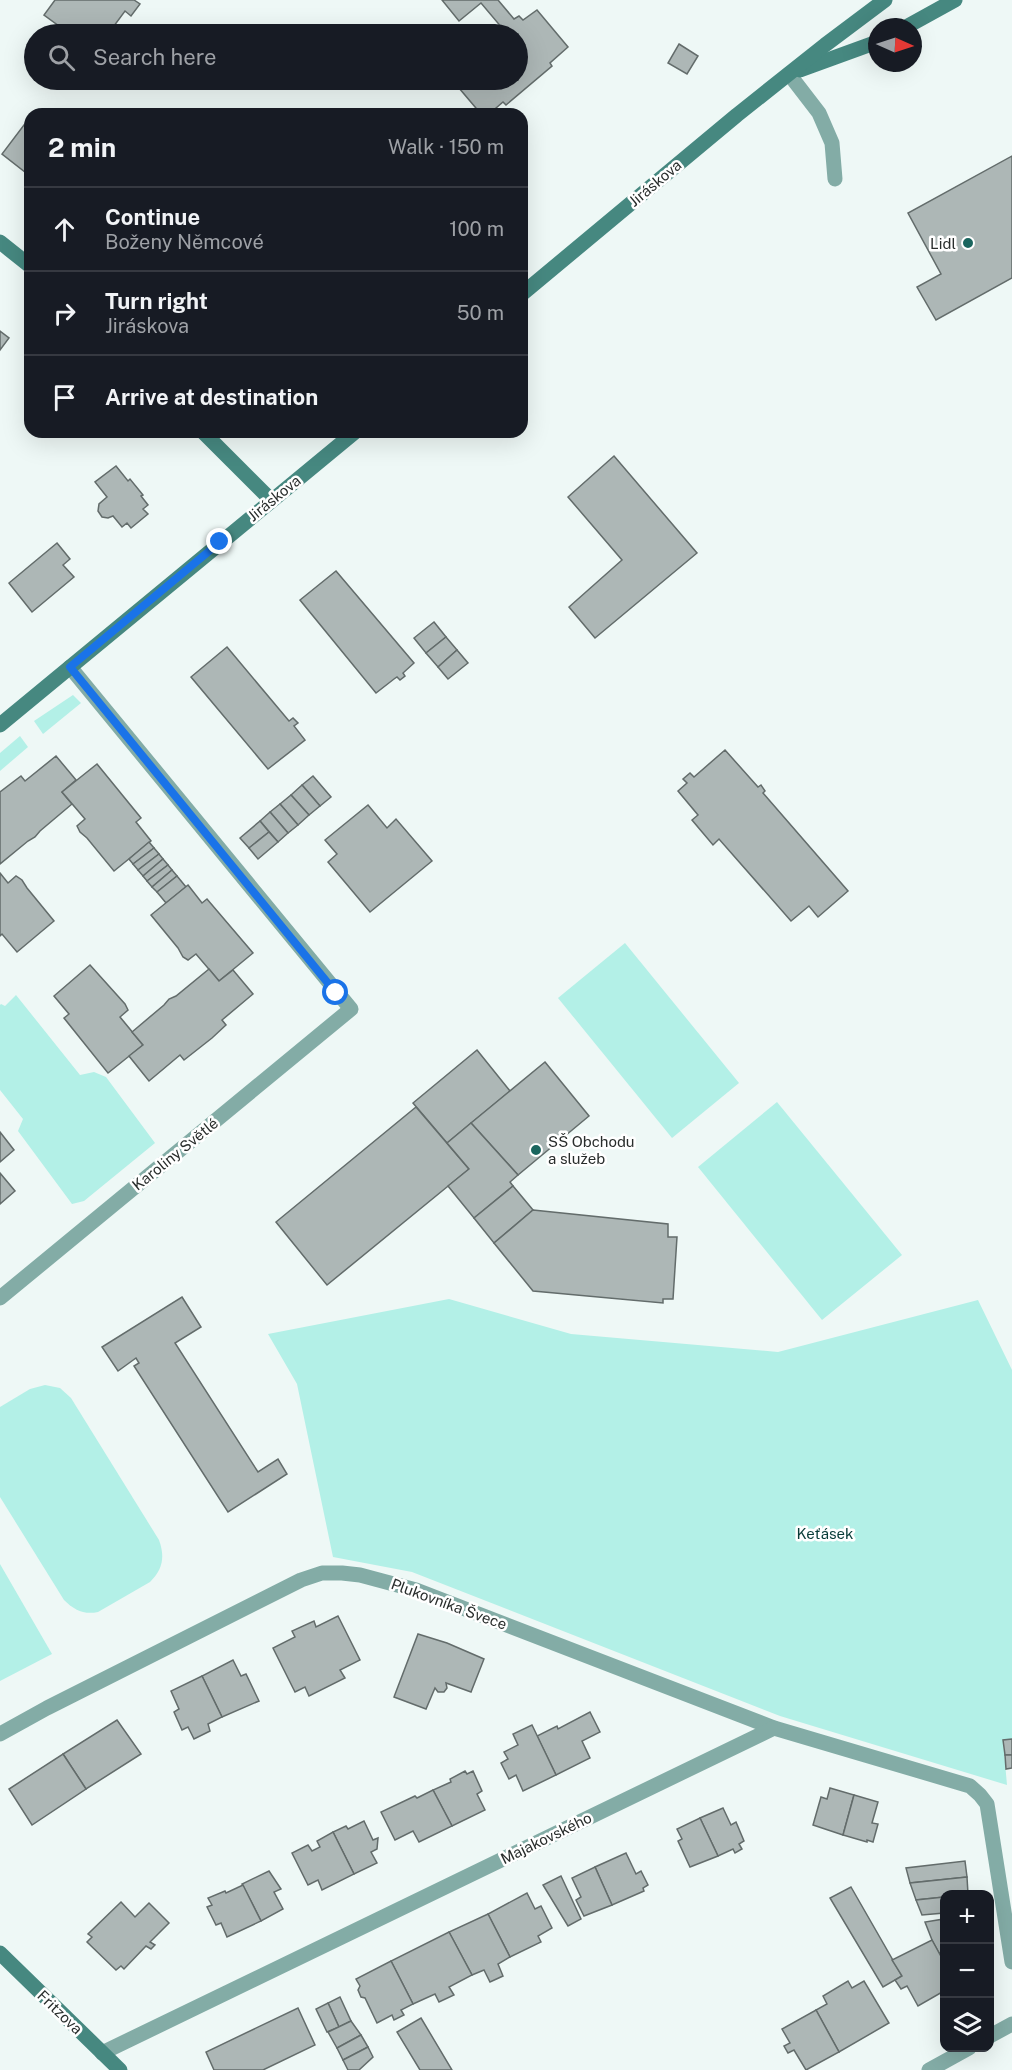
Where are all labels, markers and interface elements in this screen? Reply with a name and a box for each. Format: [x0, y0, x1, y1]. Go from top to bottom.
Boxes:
north arrow [868, 18, 922, 72]
search box [24, 24, 528, 90]
icon: search [45, 41, 78, 74]
text: Search here [93, 44, 217, 70]
text: 2 min [48, 132, 116, 163]
text: Walk · 150 m [388, 135, 504, 159]
street label: Jiráskova [625, 156, 685, 210]
text: Continue [105, 204, 200, 230]
icon: ahead [48, 213, 81, 246]
text: 100 m [449, 217, 504, 241]
text: Boženy Němcové [105, 230, 264, 254]
place label: Lidl [930, 235, 956, 252]
marker: Lidl [961, 236, 975, 250]
text: Turn right [105, 288, 208, 314]
icon: right [48, 297, 81, 330]
text: 50 m [457, 301, 504, 325]
text: Jiráskova [105, 314, 189, 338]
icon: arrive [48, 381, 81, 414]
text: Arrive at destination [105, 384, 318, 410]
street label: Jiráskova [244, 472, 304, 524]
route end [206, 528, 232, 554]
route start [322, 979, 348, 1005]
street label: Karoliny Světlé [129, 1114, 221, 1194]
place label: SŠ Obchodu a služeb [548, 1133, 635, 1167]
marker: SŠ Obchodu a služeb [529, 1143, 543, 1157]
park label: Keťásek [797, 1525, 853, 1542]
street label: Plukovníka Švece [389, 1575, 509, 1633]
street label: Majakovského [498, 1809, 594, 1867]
map controls [940, 1890, 994, 2052]
button: + [940, 1890, 994, 1944]
button: − [940, 1944, 994, 1998]
street label: Fritzova [34, 1987, 86, 2037]
button: layers [940, 1998, 994, 2052]

